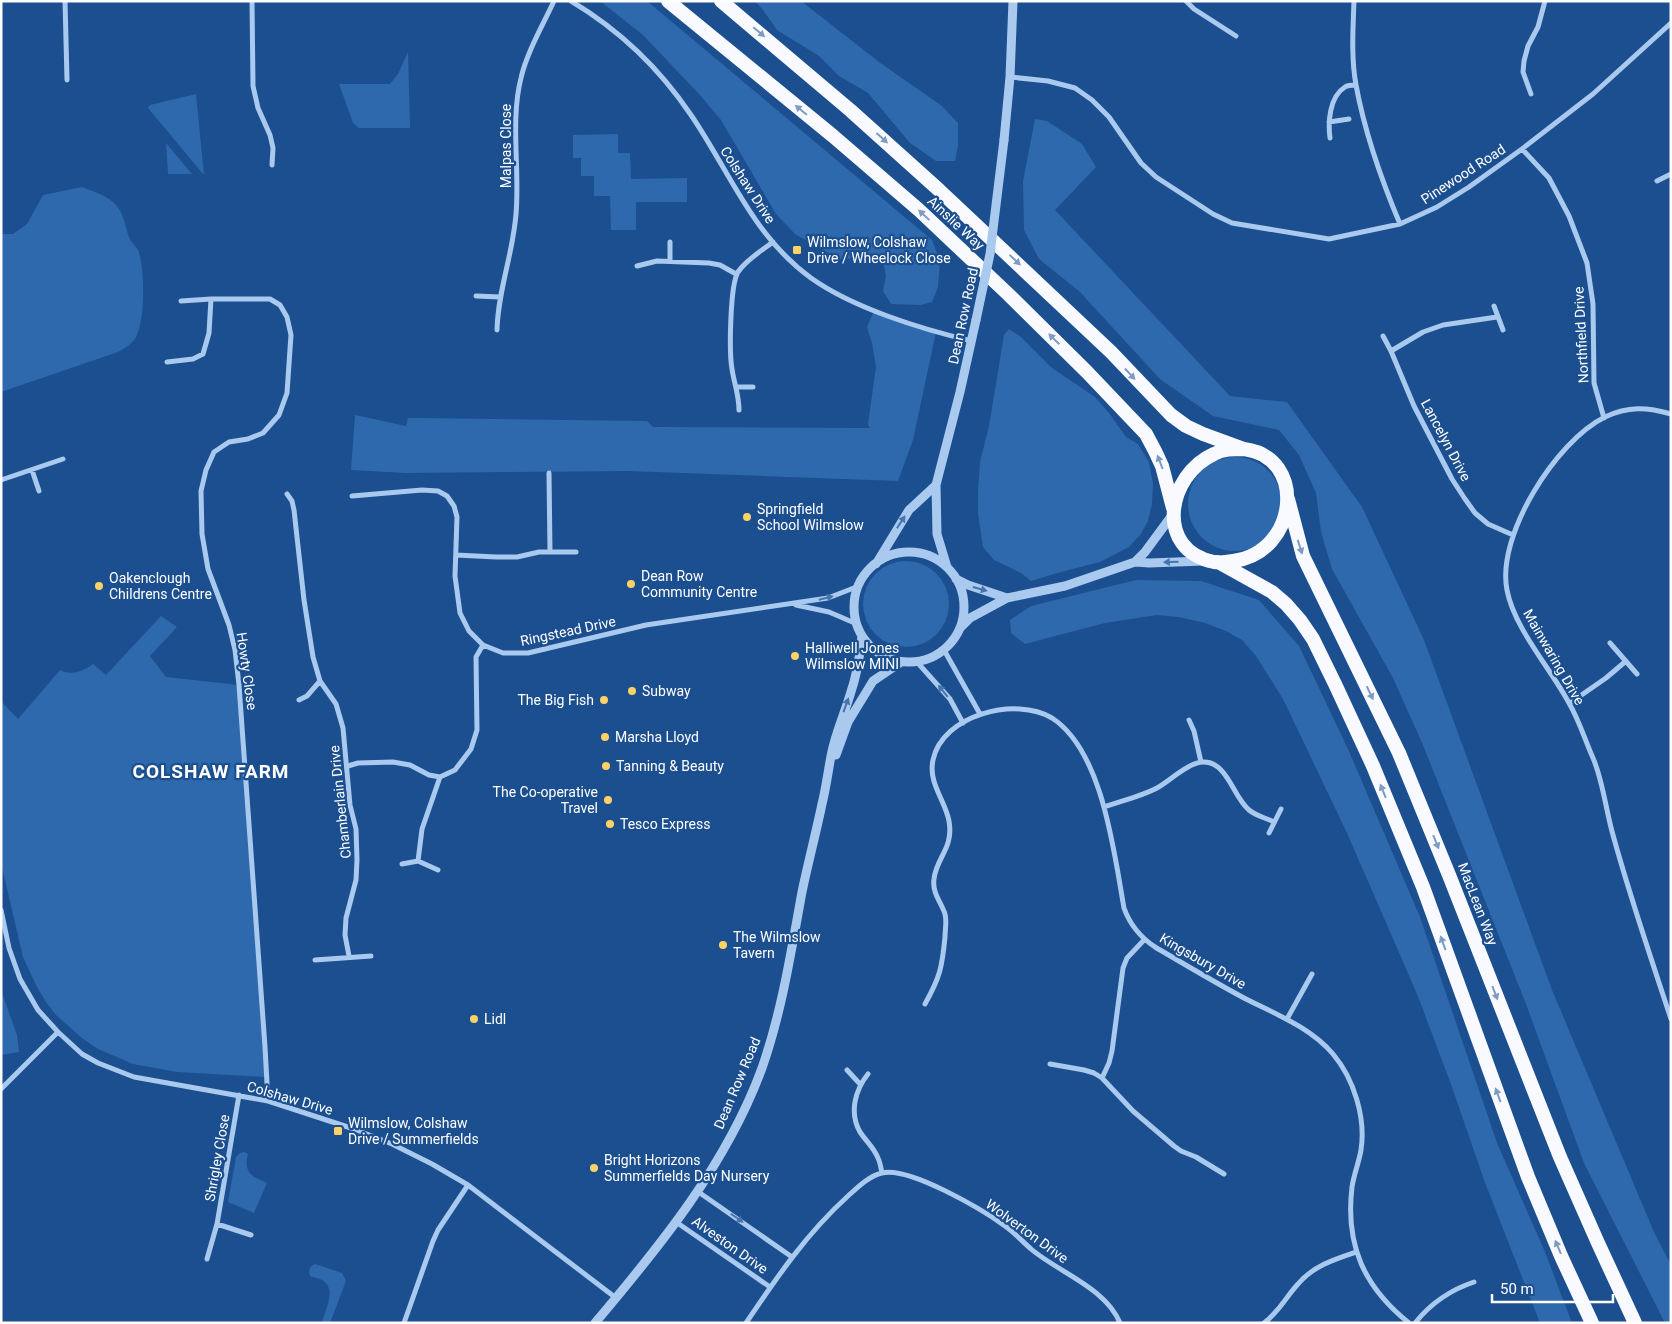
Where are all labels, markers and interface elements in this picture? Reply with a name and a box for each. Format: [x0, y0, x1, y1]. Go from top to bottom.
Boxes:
one-way arrow [752, 27, 765, 38]
street label: Malpas Close [498, 104, 514, 188]
one-way arrow [794, 104, 807, 115]
one-way arrow [875, 132, 887, 144]
street label: Pinewood Road [1418, 141, 1508, 207]
street label: Colshaw Drive [717, 144, 779, 226]
street label: Ainslie Way [924, 193, 988, 253]
one-way arrow [918, 209, 930, 221]
place label: Wilmslow, Colshaw Drive / Wheelock Close [807, 234, 951, 266]
marker: Wilmslow, Colshaw Drive / Wheelock Close [791, 244, 803, 256]
one-way arrow [1008, 254, 1020, 266]
street label: Dean Row Road [945, 266, 981, 366]
street label: Northfield Drive [1570, 286, 1592, 384]
one-way arrow [1049, 334, 1061, 346]
one-way arrow [1125, 367, 1136, 380]
street label: Lancelyn Drive [1418, 396, 1474, 484]
one-way arrow [1155, 455, 1163, 469]
place label: Springfield School Wilmslow [757, 501, 864, 533]
marker: Springfield School Wilmslow [741, 511, 753, 523]
one-way arrow [897, 515, 906, 529]
one-way arrow [1296, 539, 1304, 554]
one-way arrow [1163, 558, 1179, 566]
place label: Dean Row Community Centre [641, 568, 757, 600]
place label: Oakenclough Childrens Centre [109, 570, 212, 602]
marker: Dean Row Community Centre [625, 578, 637, 590]
marker: Oakenclough Childrens Centre [93, 580, 105, 592]
one-way arrow [972, 585, 987, 593]
one-way arrow [819, 594, 834, 602]
street label: Mainwaring Drive [1520, 606, 1588, 708]
street label: Ringstead Drive [519, 613, 617, 649]
street label: Howty Close [234, 631, 260, 711]
place label: Halliwell Jones Wilmslow MINI [805, 640, 899, 672]
marker: Halliwell Jones Wilmslow MINI [789, 650, 801, 662]
place label: Subway [642, 683, 691, 699]
one-way arrow [937, 684, 948, 697]
marker: Subway [626, 685, 638, 697]
one-way arrow [1366, 686, 1374, 700]
place label: The Big Fish [517, 692, 594, 708]
marker: The Big Fish [598, 694, 610, 706]
one-way arrow [843, 698, 850, 713]
place label: Marsha Lloyd [615, 729, 699, 745]
marker: Marsha Lloyd [599, 731, 611, 743]
street label: Chamberlain Drive [326, 745, 354, 859]
place label: Tanning & Beauty [616, 758, 724, 774]
district label: COLSHAW FARM [132, 760, 290, 783]
marker: Tanning & Beauty [600, 760, 612, 772]
place label: The Co-operative Travel [493, 784, 598, 816]
one-way arrow [1379, 784, 1387, 798]
marker: The Co-operative Travel [602, 794, 614, 806]
place label: Tesco Express [620, 816, 710, 832]
marker: Tesco Express [604, 818, 616, 830]
one-way arrow [1432, 834, 1440, 849]
street label: MacLean Way [1455, 860, 1501, 948]
place label: The Wilmslow Tavern [733, 929, 821, 961]
street label: Kingsbury Drive [1157, 930, 1249, 992]
one-way arrow [1439, 935, 1446, 950]
marker: The Wilmslow Tavern [717, 939, 729, 951]
one-way arrow [1491, 986, 1499, 1001]
place label: Lidl [484, 1011, 506, 1027]
marker: Lidl [468, 1013, 480, 1025]
street label: Dean Row Road [710, 1035, 764, 1131]
street label: Colshaw Drive [245, 1078, 335, 1118]
one-way arrow [1494, 1088, 1501, 1103]
street label: Shrigley Close [201, 1113, 233, 1203]
place label: Wilmslow, Colshaw Drive / Summerfields [348, 1115, 479, 1147]
marker: Wilmslow, Colshaw Drive / Summerfields [332, 1125, 344, 1137]
place label: Bright Horizons Summerfields Day Nursery [604, 1152, 770, 1184]
marker: Bright Horizons Summerfields Day Nursery [588, 1162, 600, 1174]
street label: Wolverton Drive [983, 1196, 1071, 1266]
street label: Alveston Drive [689, 1213, 771, 1277]
one-way arrow [731, 1213, 744, 1223]
one-way arrow [1553, 1239, 1561, 1254]
scale bar [1492, 1272, 1613, 1304]
text: 50 m [1500, 1280, 1534, 1298]

